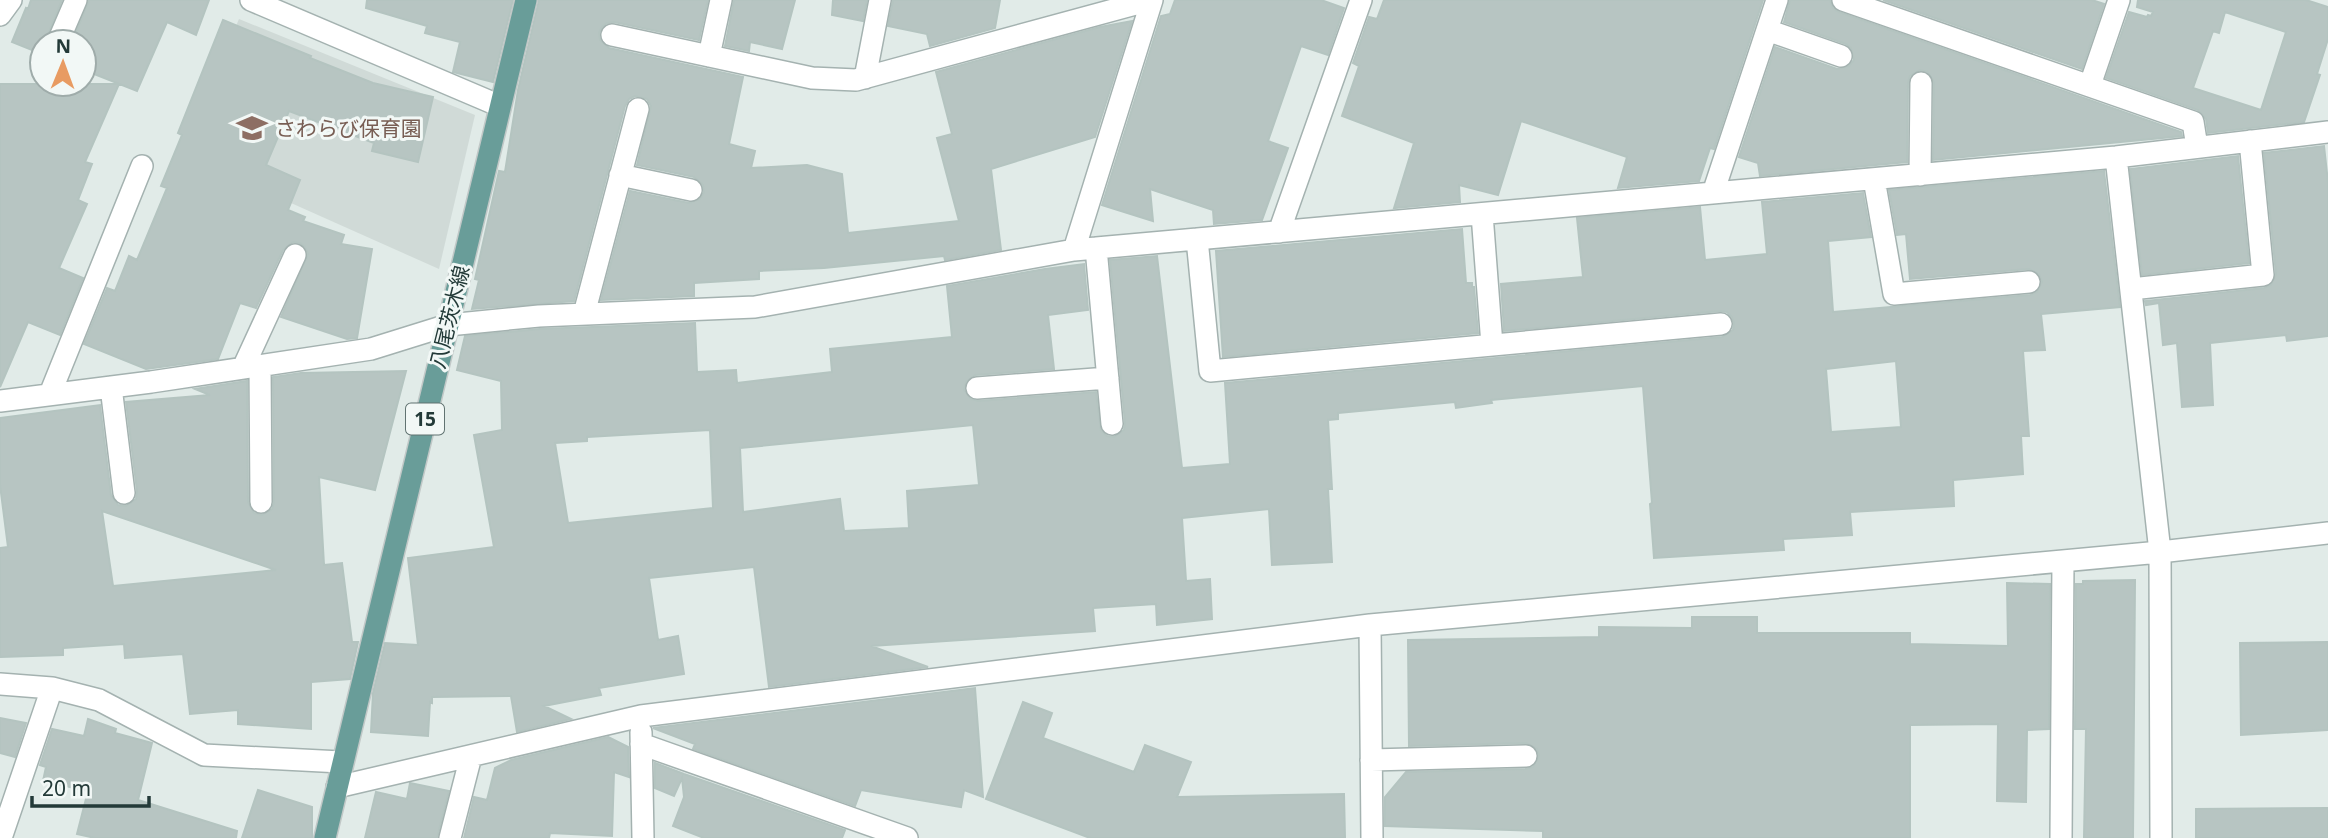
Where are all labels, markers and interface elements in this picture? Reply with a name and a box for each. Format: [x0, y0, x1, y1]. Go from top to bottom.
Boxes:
north arrow [28, 28, 98, 98]
text: N [55, 33, 71, 59]
school or university icon: さわらび保育園 [235, 111, 269, 145]
place label: さわらび保育園 [275, 114, 422, 142]
street label: 八尾茨木線 [423, 263, 475, 371]
road number: 15 [406, 404, 444, 434]
scale bar [32, 764, 149, 808]
text: 20 m [42, 774, 91, 802]

